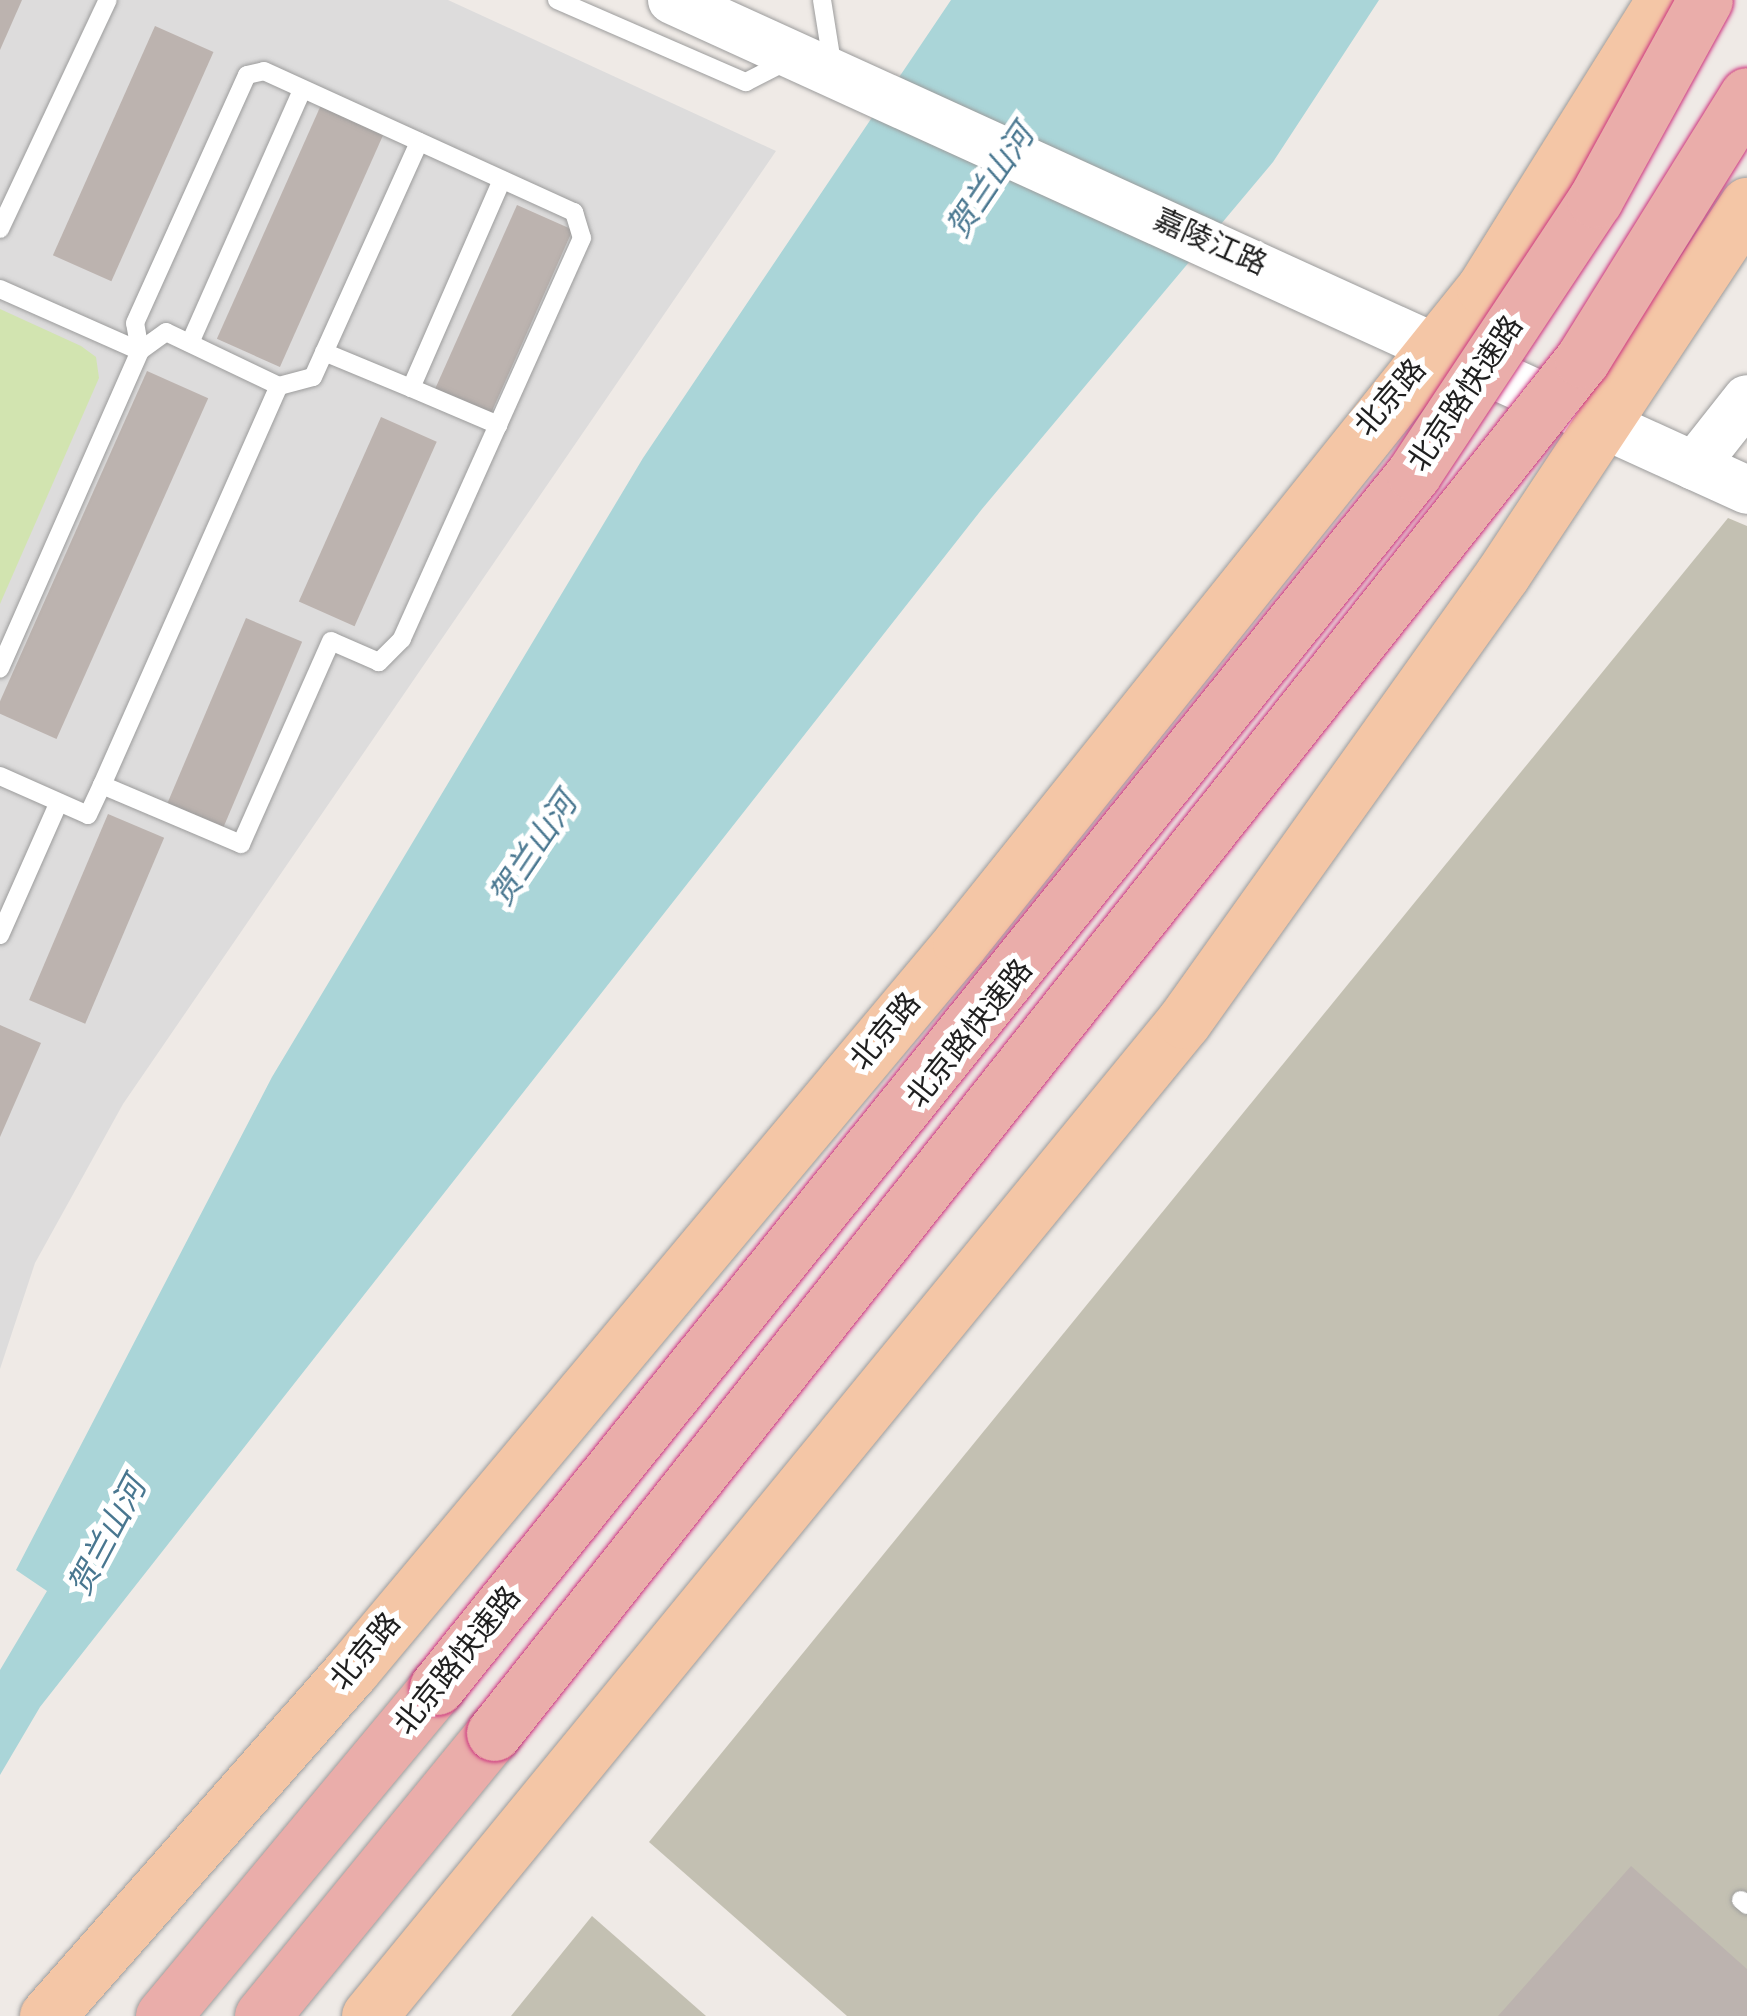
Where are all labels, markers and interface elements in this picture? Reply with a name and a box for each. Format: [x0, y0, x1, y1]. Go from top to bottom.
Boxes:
water label: 贺兰山河 [939, 118, 1043, 246]
street label: 嘉陵江路 [1148, 202, 1272, 284]
street label: 北京路快速路 [1401, 309, 1531, 479]
street label: 北京路 [1348, 352, 1434, 444]
water label: 贺兰山河 [482, 786, 586, 914]
street label: 北京路快速路 [899, 953, 1041, 1115]
street label: 北京路 [843, 986, 929, 1078]
water label: 贺兰山河 [61, 1471, 155, 1603]
street label: 北京路快速路 [387, 1580, 529, 1742]
street label: 北京路 [323, 1606, 409, 1698]

